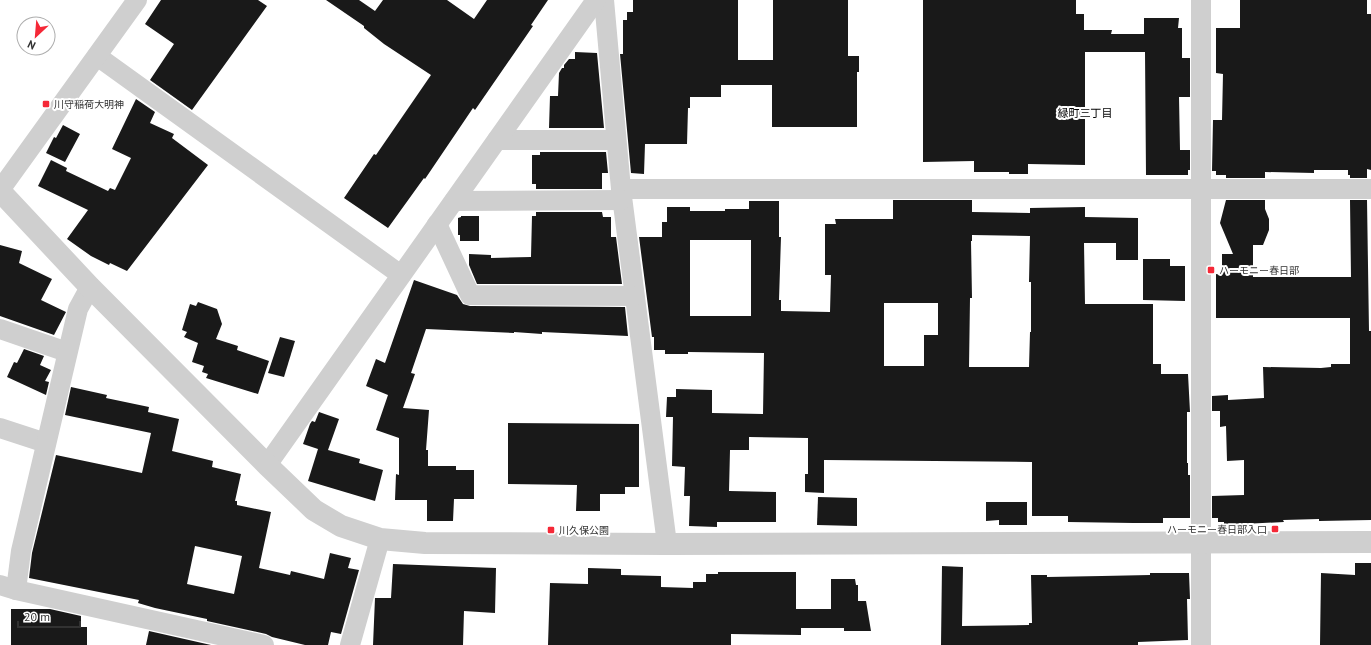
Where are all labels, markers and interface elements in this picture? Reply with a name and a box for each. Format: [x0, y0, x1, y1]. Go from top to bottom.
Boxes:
north arrow [16, 16, 56, 56]
text: N [25, 37, 38, 53]
place label: 川守稲荷大明神 [54, 98, 124, 111]
marker: 川守稲荷大明神 [41, 99, 51, 109]
district label: 緑町三丁目 [1058, 106, 1113, 120]
place label: ハーモニー春日部 [1219, 264, 1299, 277]
marker: ハーモニー春日部 [1206, 265, 1216, 275]
place label: ハーモニー春日部入口 [1167, 523, 1267, 536]
place label: 川久保公園 [559, 524, 609, 537]
marker: ハーモニー春日部入口 [1270, 524, 1280, 534]
marker: 川久保公園 [546, 525, 556, 535]
scale bar [18, 603, 80, 629]
text: 20 m [24, 609, 50, 624]

